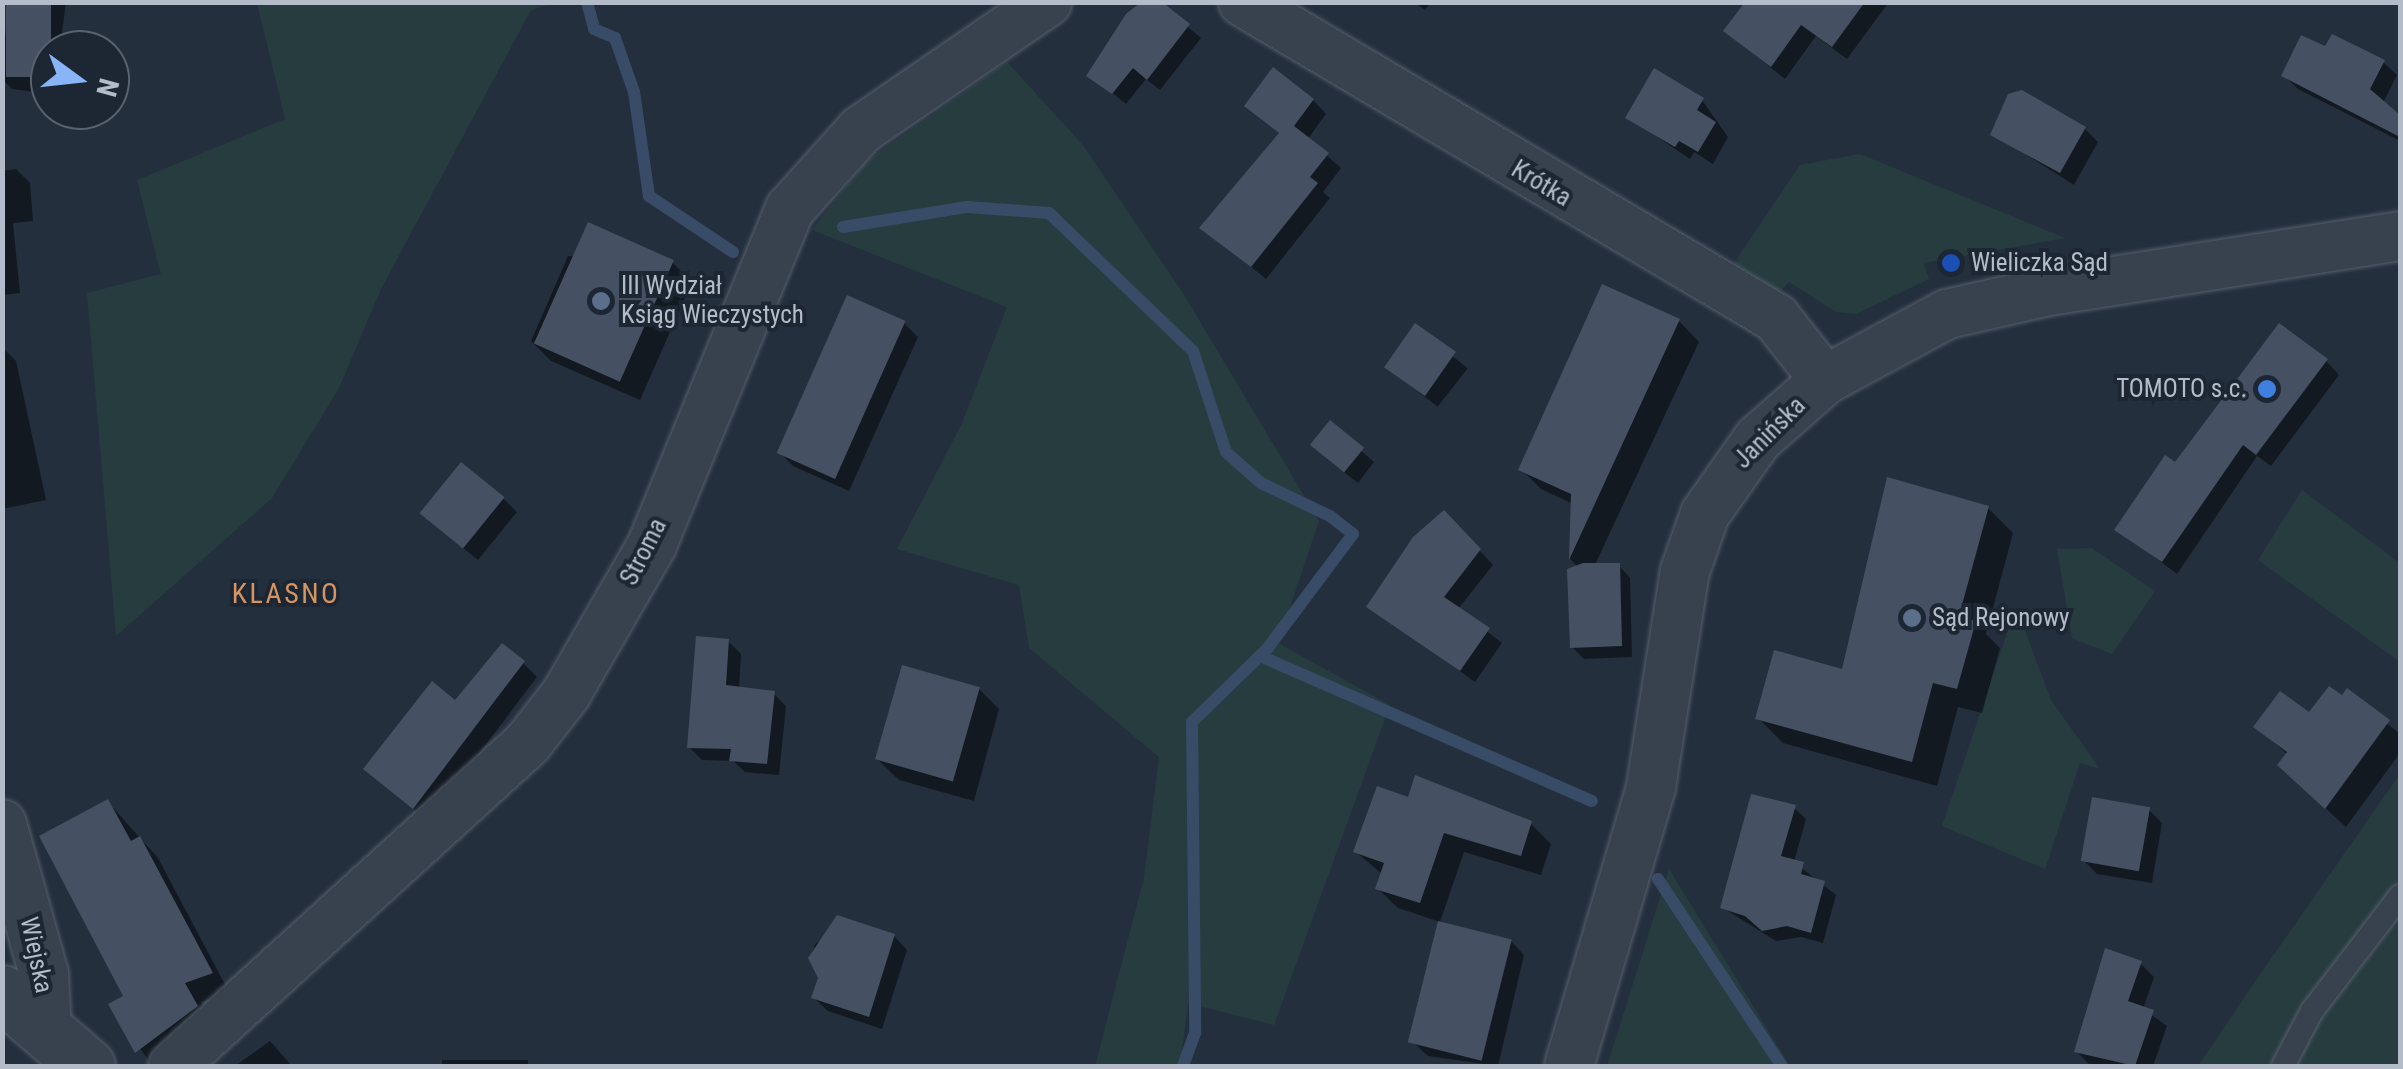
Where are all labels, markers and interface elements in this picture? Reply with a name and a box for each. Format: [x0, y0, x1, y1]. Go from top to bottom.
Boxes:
north arrow [30, 30, 130, 130]
text: N [89, 75, 126, 100]
street label: Krótka [1506, 155, 1576, 213]
place label: Wieliczka Sąd [1971, 248, 2108, 278]
marker: Wieliczka Sąd [1940, 252, 1962, 274]
place label: III Wydział Ksiąg Wieczystych [621, 272, 804, 331]
marker: III Wydział Ksiąg Wieczystych [590, 290, 612, 312]
place label: TOMOTO s.c. [2116, 374, 2247, 404]
marker: TOMOTO s.c. [2256, 378, 2278, 400]
street label: Janińska [1728, 391, 1812, 475]
street label: Stroma [614, 514, 674, 590]
district label: KLASNO [232, 577, 340, 611]
place label: Sąd Rejonowy [1932, 603, 2070, 633]
marker: Sąd Rejonowy [1901, 607, 1923, 629]
street label: Wiejska [13, 914, 59, 996]

